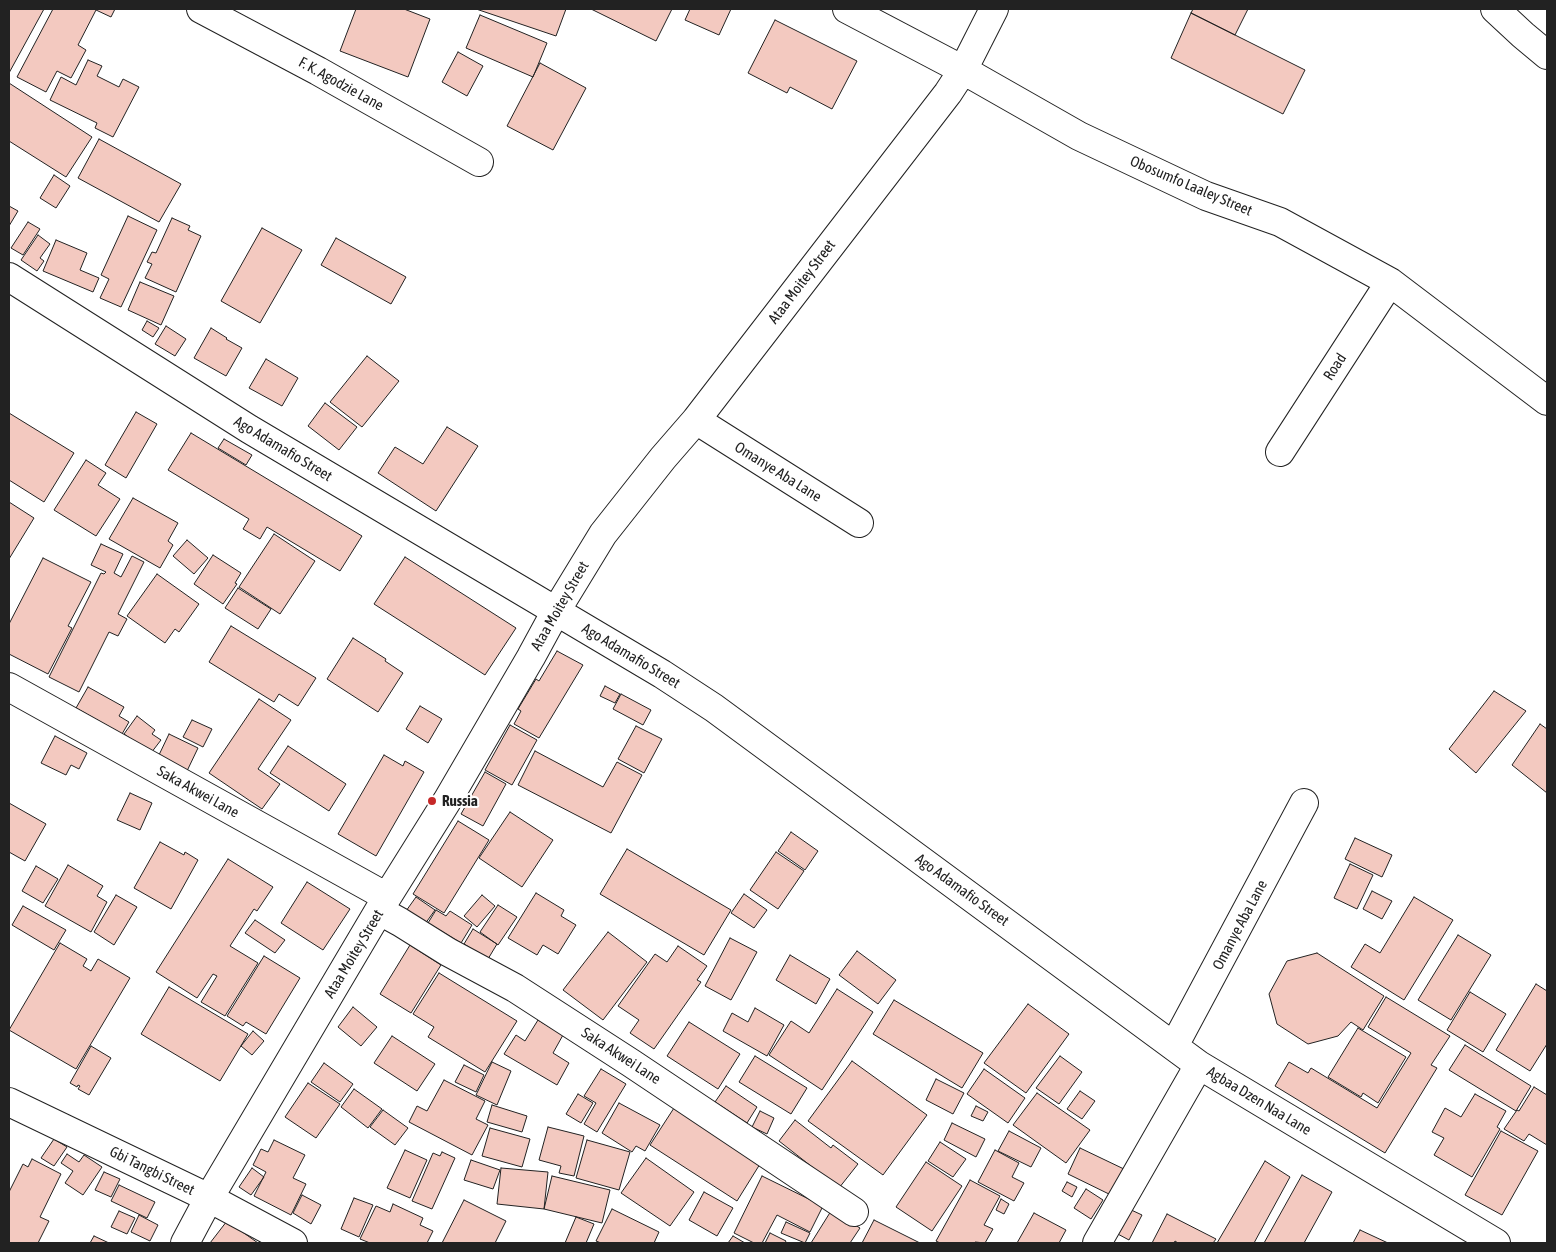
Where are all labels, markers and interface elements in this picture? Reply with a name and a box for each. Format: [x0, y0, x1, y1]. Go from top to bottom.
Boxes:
street label: F. K. Agodzie Lane [295, 53, 387, 115]
street label: Obosumfo Laaley Street [1127, 152, 1255, 220]
street label: Ataa Moitey Street [765, 237, 839, 327]
street label: Road [1320, 350, 1350, 384]
street label: Ago Adamafio Street [231, 413, 335, 485]
street label: Omanye Aba Lane [731, 438, 825, 506]
street label: Ataa Moitey Street [527, 558, 593, 654]
street label: Ago Adamafio Street [579, 620, 683, 692]
street label: Saka Akwei Lane [154, 762, 242, 822]
place label: Russia [442, 792, 478, 810]
marker: Russia [426, 795, 438, 807]
street label: Ago Adamafio Street [912, 850, 1012, 930]
street label: Omanye Aba Lane [1209, 877, 1271, 973]
street label: Ataa Moitey Street [320, 906, 388, 1002]
street label: Saka Akwei Lane [578, 1024, 664, 1088]
street label: Agbaa Dzen Naa Lane [1204, 1063, 1314, 1139]
street label: Gbi Tangbi Street [107, 1143, 197, 1199]

